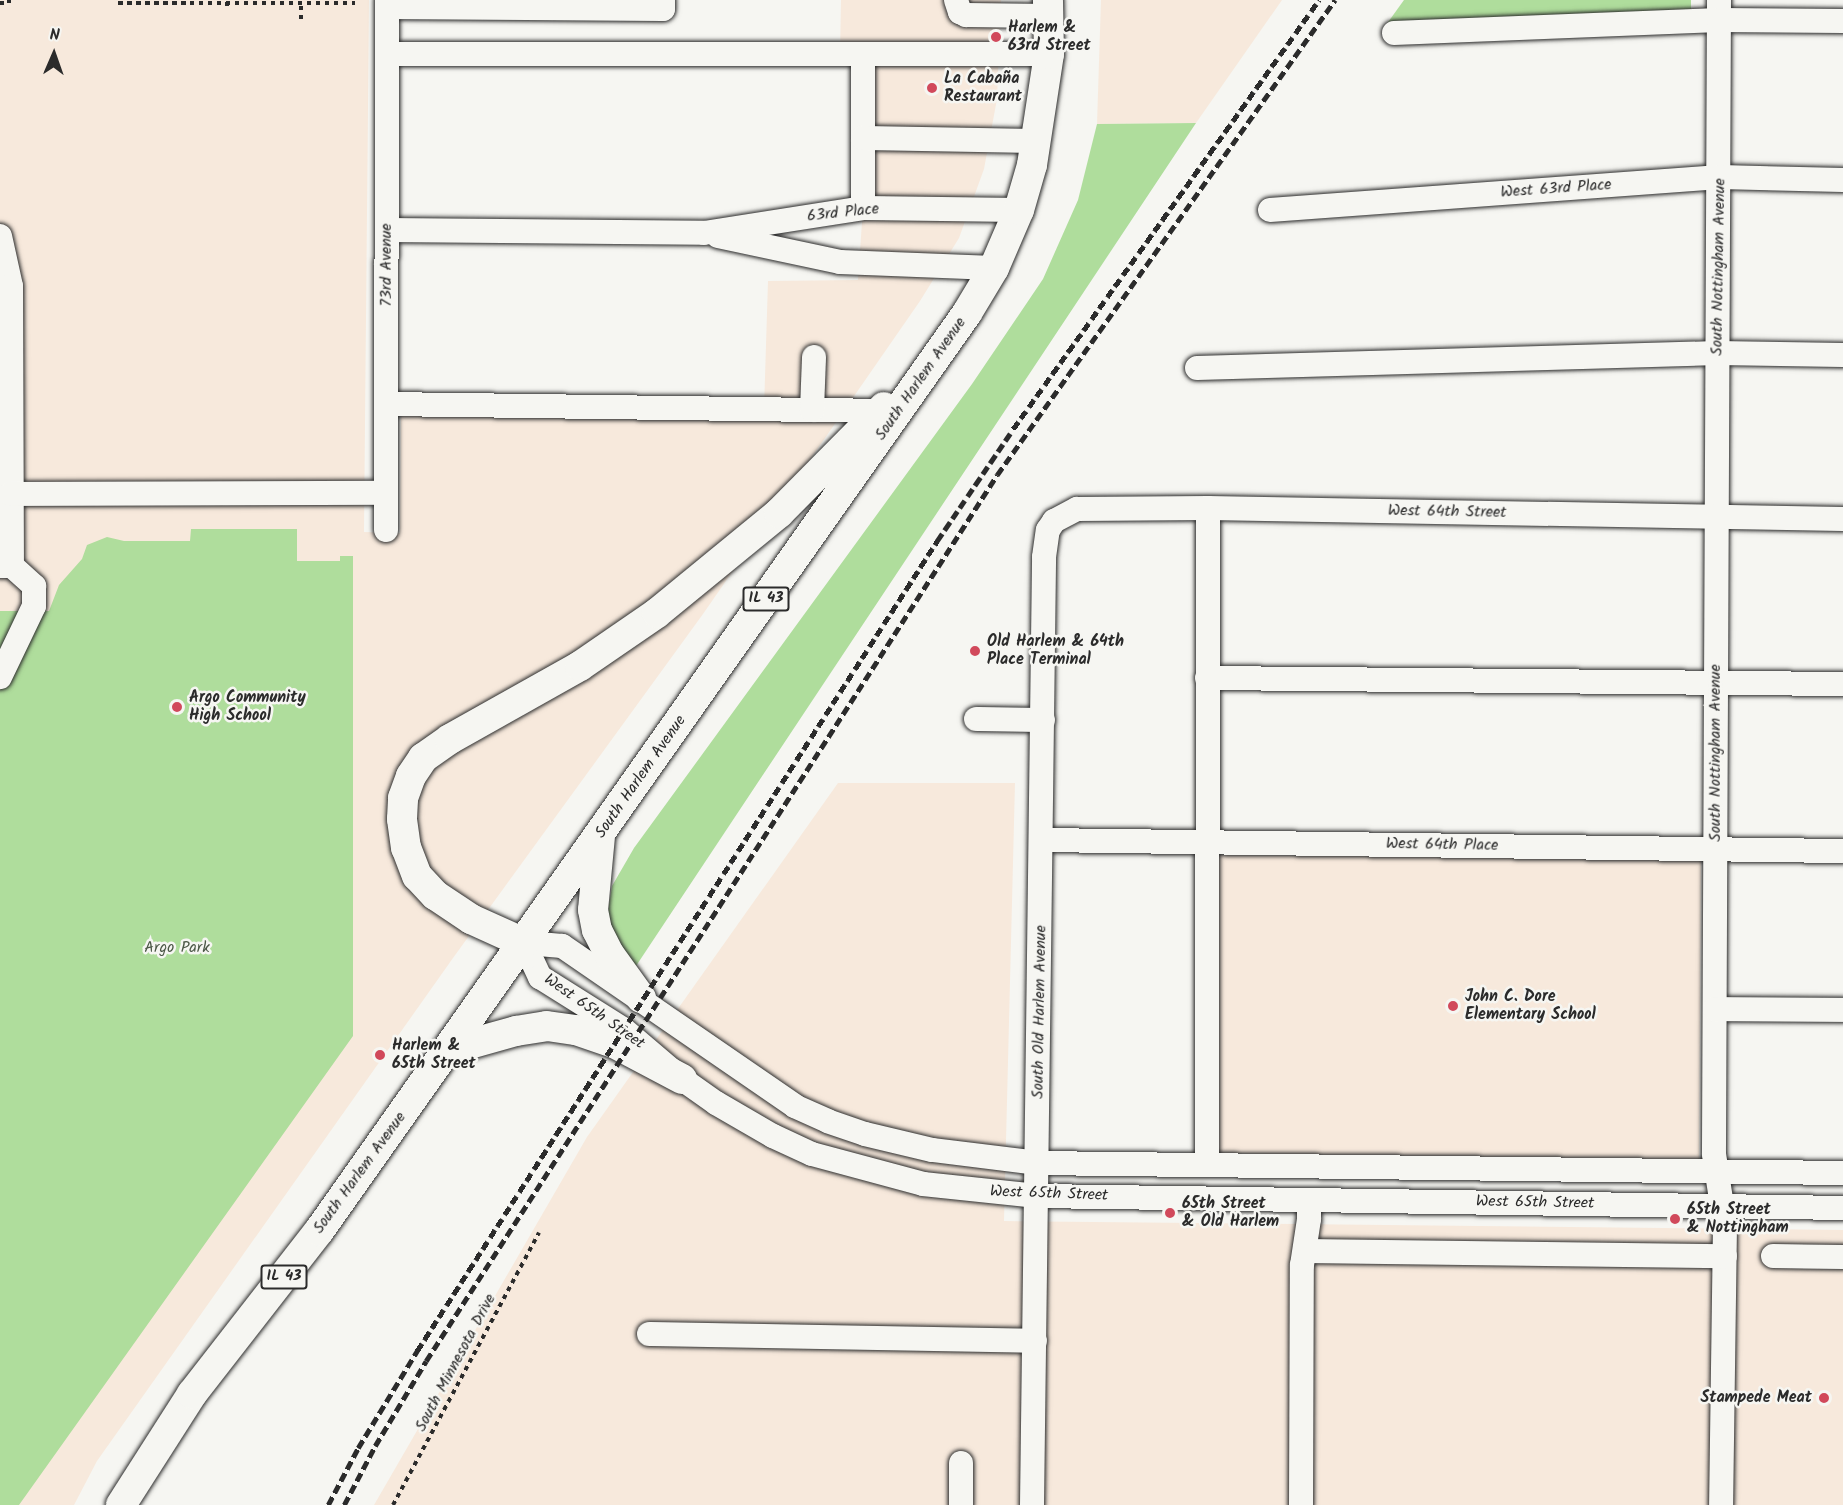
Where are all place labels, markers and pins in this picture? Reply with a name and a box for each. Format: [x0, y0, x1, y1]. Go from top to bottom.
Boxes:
place label: Harlem & 63rd Street [1008, 18, 1091, 56]
marker: Harlem & 63rd Street [989, 30, 1003, 44]
place label: La Cabaña Restaurant [944, 69, 1022, 107]
marker: La Cabaña Restaurant [925, 81, 939, 95]
place label: Old Harlem & 64th Place Terminal [987, 632, 1124, 670]
marker: Old Harlem & 64th Place Terminal [968, 644, 982, 658]
place label: Argo Community High School [189, 688, 306, 726]
marker: Argo Community High School [170, 700, 184, 714]
place label: John C. Dore Elementary School [1465, 987, 1596, 1025]
marker: John C. Dore Elementary School [1446, 999, 1460, 1013]
place label: Harlem & 65th Street [392, 1036, 476, 1074]
marker: Harlem & 65th Street [373, 1048, 387, 1062]
place label: 65th Street & Old Harlem [1182, 1194, 1279, 1232]
place label: 65th Street & Nottingham [1687, 1200, 1789, 1238]
marker: 65th Street & Old Harlem [1163, 1206, 1177, 1220]
marker: 65th Street & Nottingham [1668, 1212, 1682, 1226]
place label: Stampede Meat [1700, 1388, 1812, 1408]
marker: Stampede Meat [1817, 1391, 1831, 1405]

